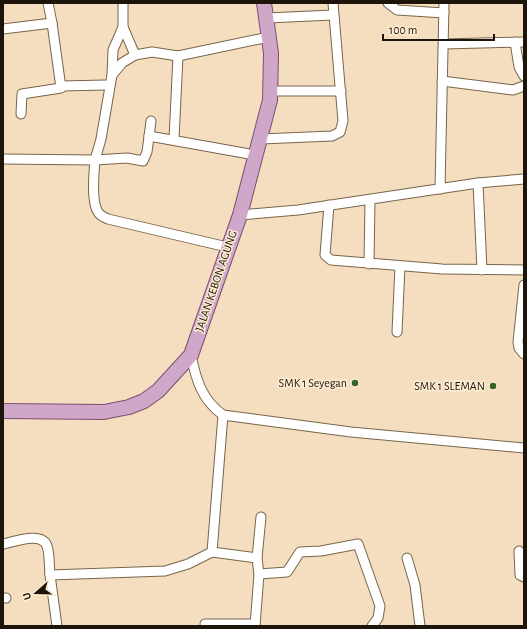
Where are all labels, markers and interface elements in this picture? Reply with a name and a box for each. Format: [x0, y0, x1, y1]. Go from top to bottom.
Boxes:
scale bar [383, 16, 494, 42]
text: 100 m [389, 24, 417, 36]
street label: JALAN KEBON AGUNG [193, 229, 239, 333]
place label: SMK 1 Seyegan [279, 377, 347, 390]
marker: SMK 1 Seyegan [350, 378, 360, 388]
place label: SMK 1 SLEMAN [414, 380, 485, 392]
marker: SMK 1 SLEMAN [488, 381, 498, 391]
north arrow [16, 573, 56, 613]
text: U [21, 591, 33, 601]

